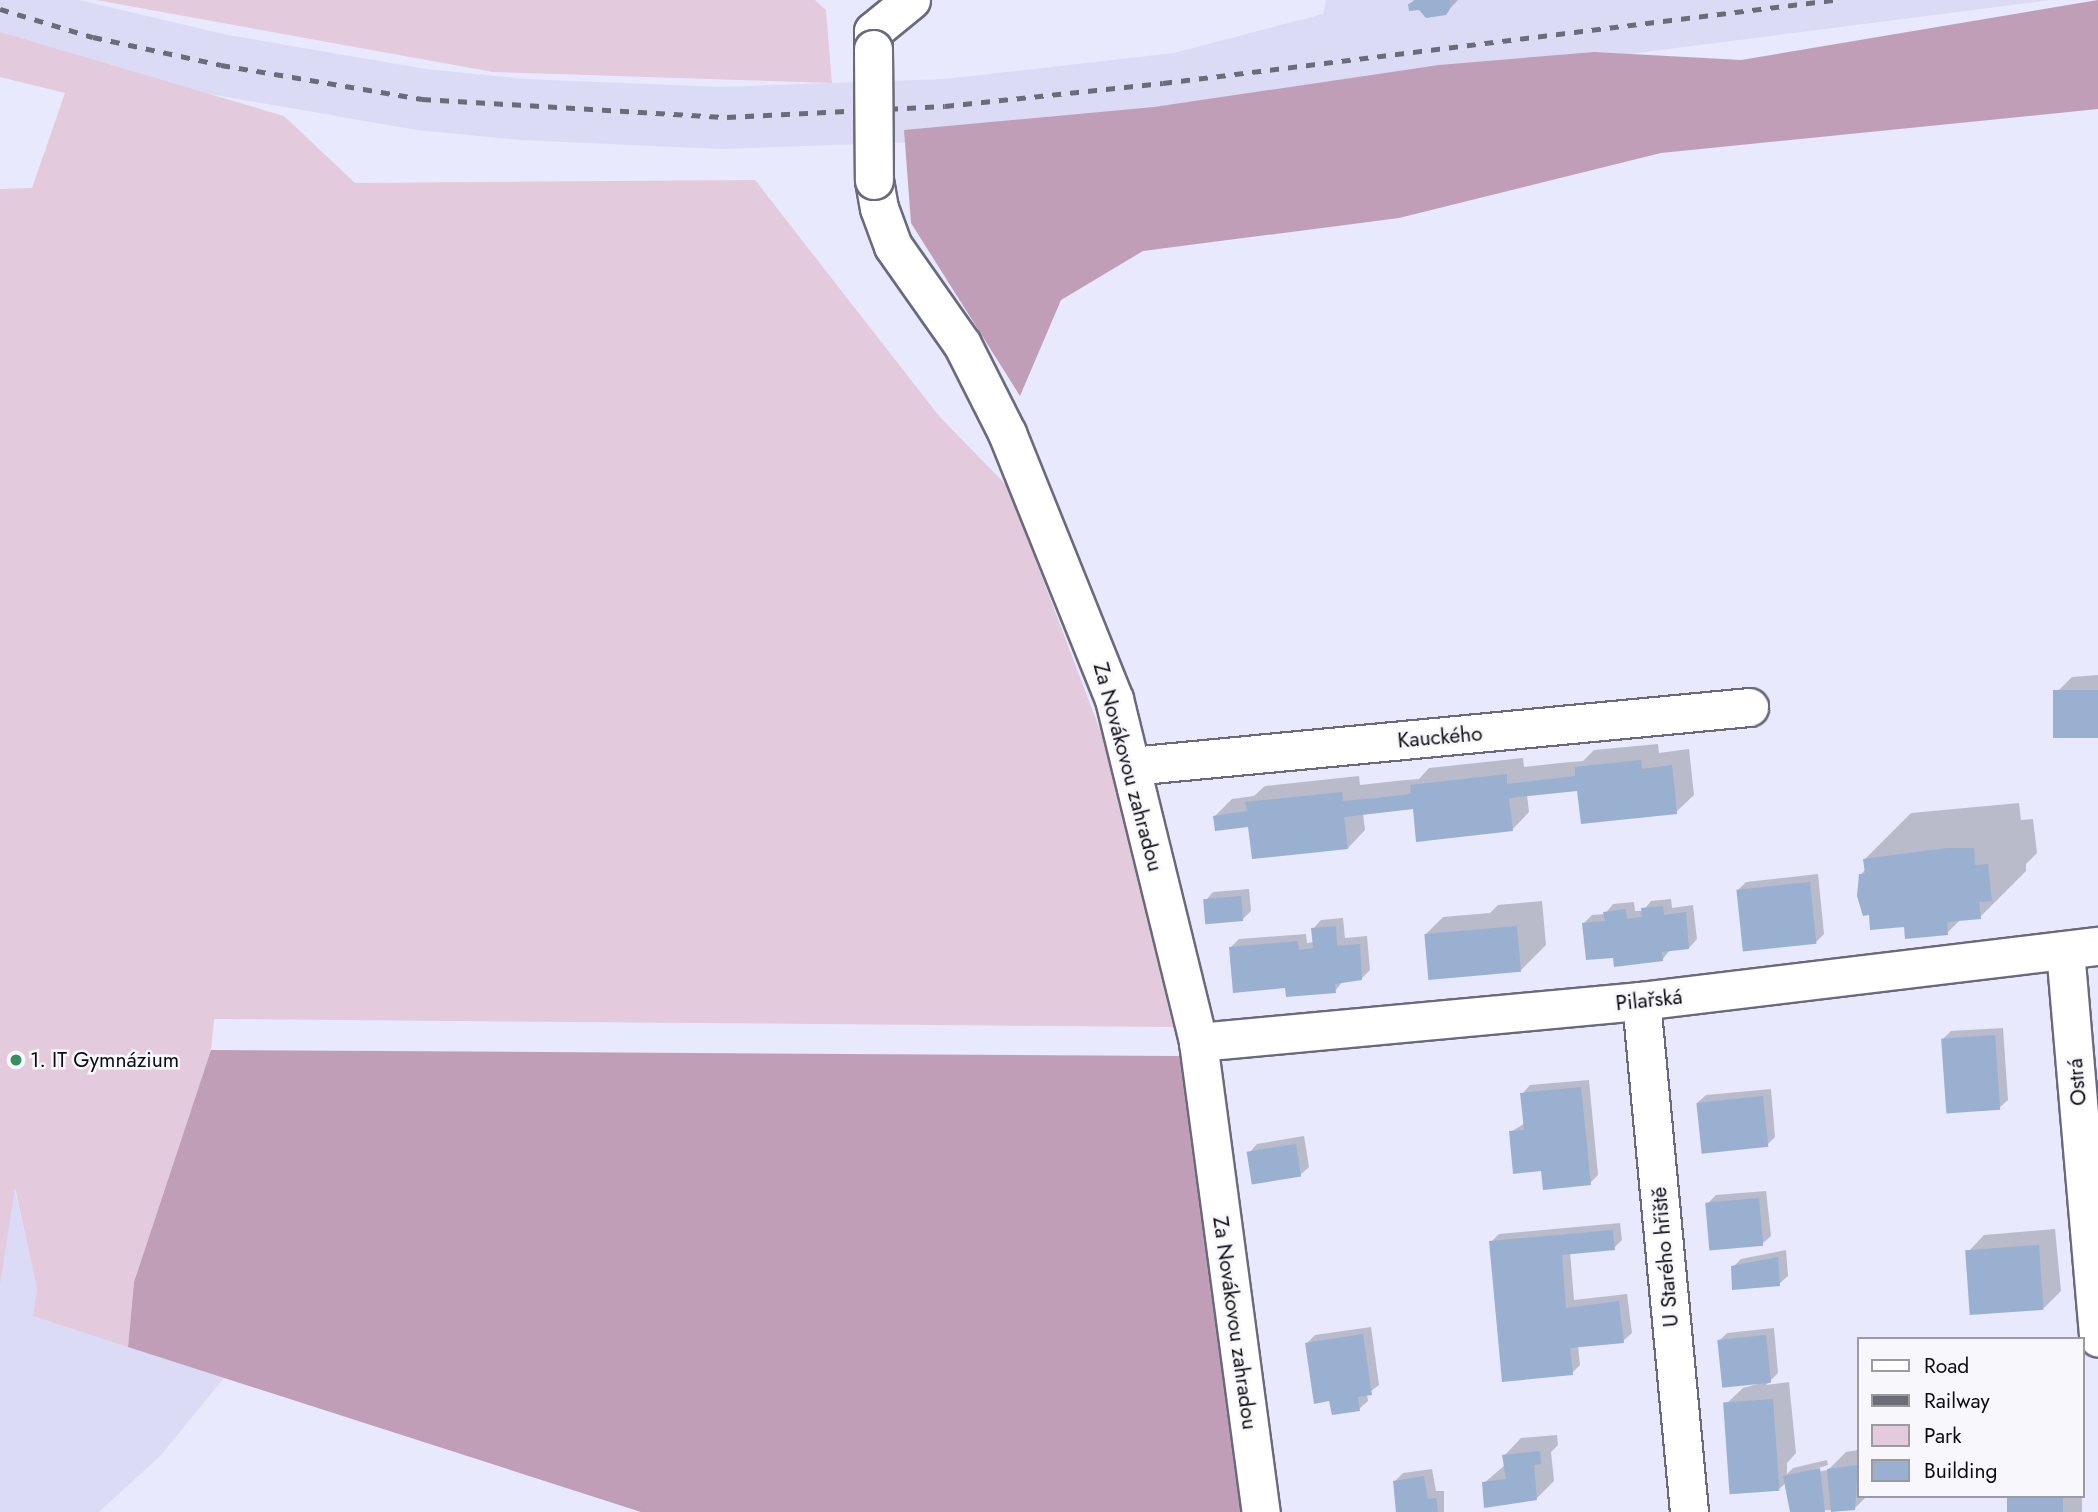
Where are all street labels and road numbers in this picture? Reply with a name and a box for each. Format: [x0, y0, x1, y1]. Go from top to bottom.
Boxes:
street label: Za Novákovou zahradou [1088, 660, 1168, 874]
street label: Kauckého [1396, 721, 1484, 753]
street label: Pilařská [1614, 984, 1684, 1016]
street label: Ostrá [2062, 1057, 2092, 1107]
street label: U Starého hřiště [1646, 1186, 1684, 1328]
street label: Za Novákovou zahradou [1208, 1215, 1262, 1431]

